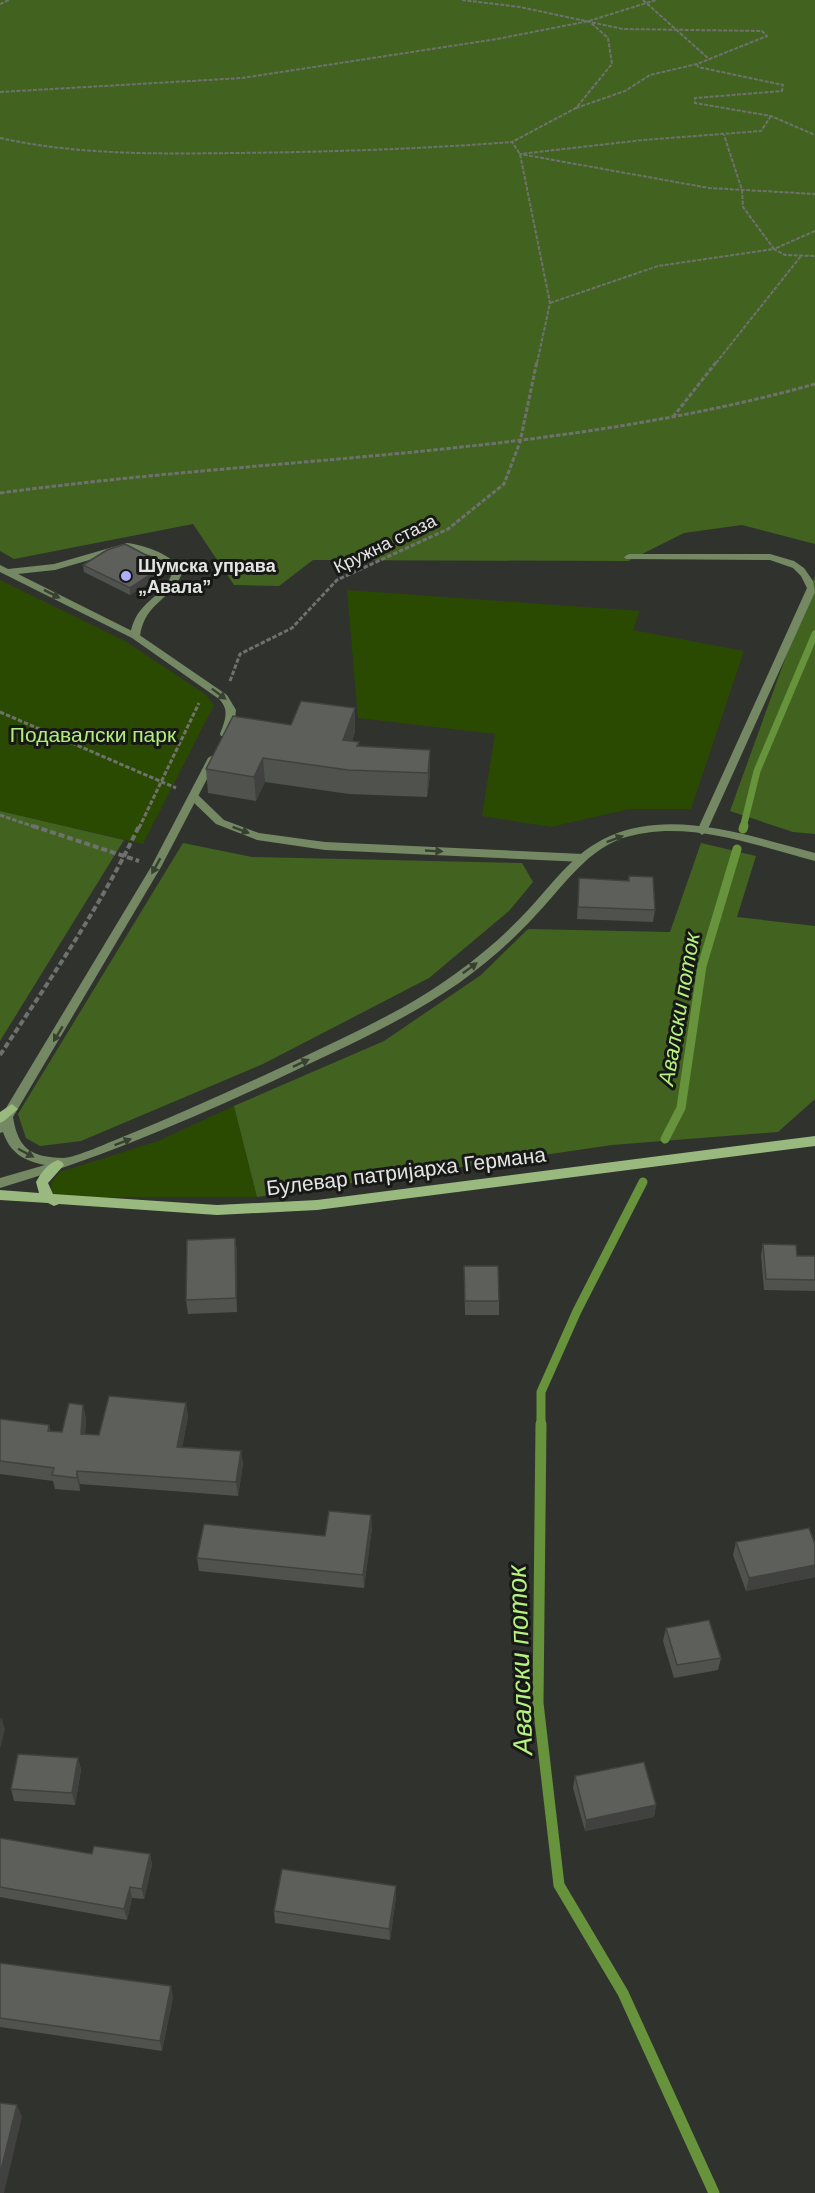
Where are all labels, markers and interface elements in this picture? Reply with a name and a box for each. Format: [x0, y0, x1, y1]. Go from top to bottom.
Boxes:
street label: Кружна стаза [330, 510, 440, 577]
place label: Шумска управа „Авала” [138, 556, 277, 597]
marker: Шумска управа „Авала” [119, 569, 133, 583]
one-way arrow [44, 589, 61, 599]
one-way arrow [211, 688, 226, 700]
park label: Подавалски парк [10, 723, 177, 746]
one-way arrow [232, 825, 250, 835]
one-way arrow [606, 834, 624, 844]
one-way arrow [424, 847, 443, 856]
one-way arrow [151, 857, 161, 874]
water label: Авалски поток [653, 929, 705, 1089]
one-way arrow [463, 962, 478, 974]
one-way arrow [52, 1026, 63, 1042]
one-way arrow [292, 1058, 309, 1067]
one-way arrow [114, 1137, 132, 1147]
street label: Булевар патријарха Германа [265, 1142, 547, 1200]
one-way arrow [17, 1148, 34, 1157]
water label: Авалски поток [502, 1563, 538, 1757]

